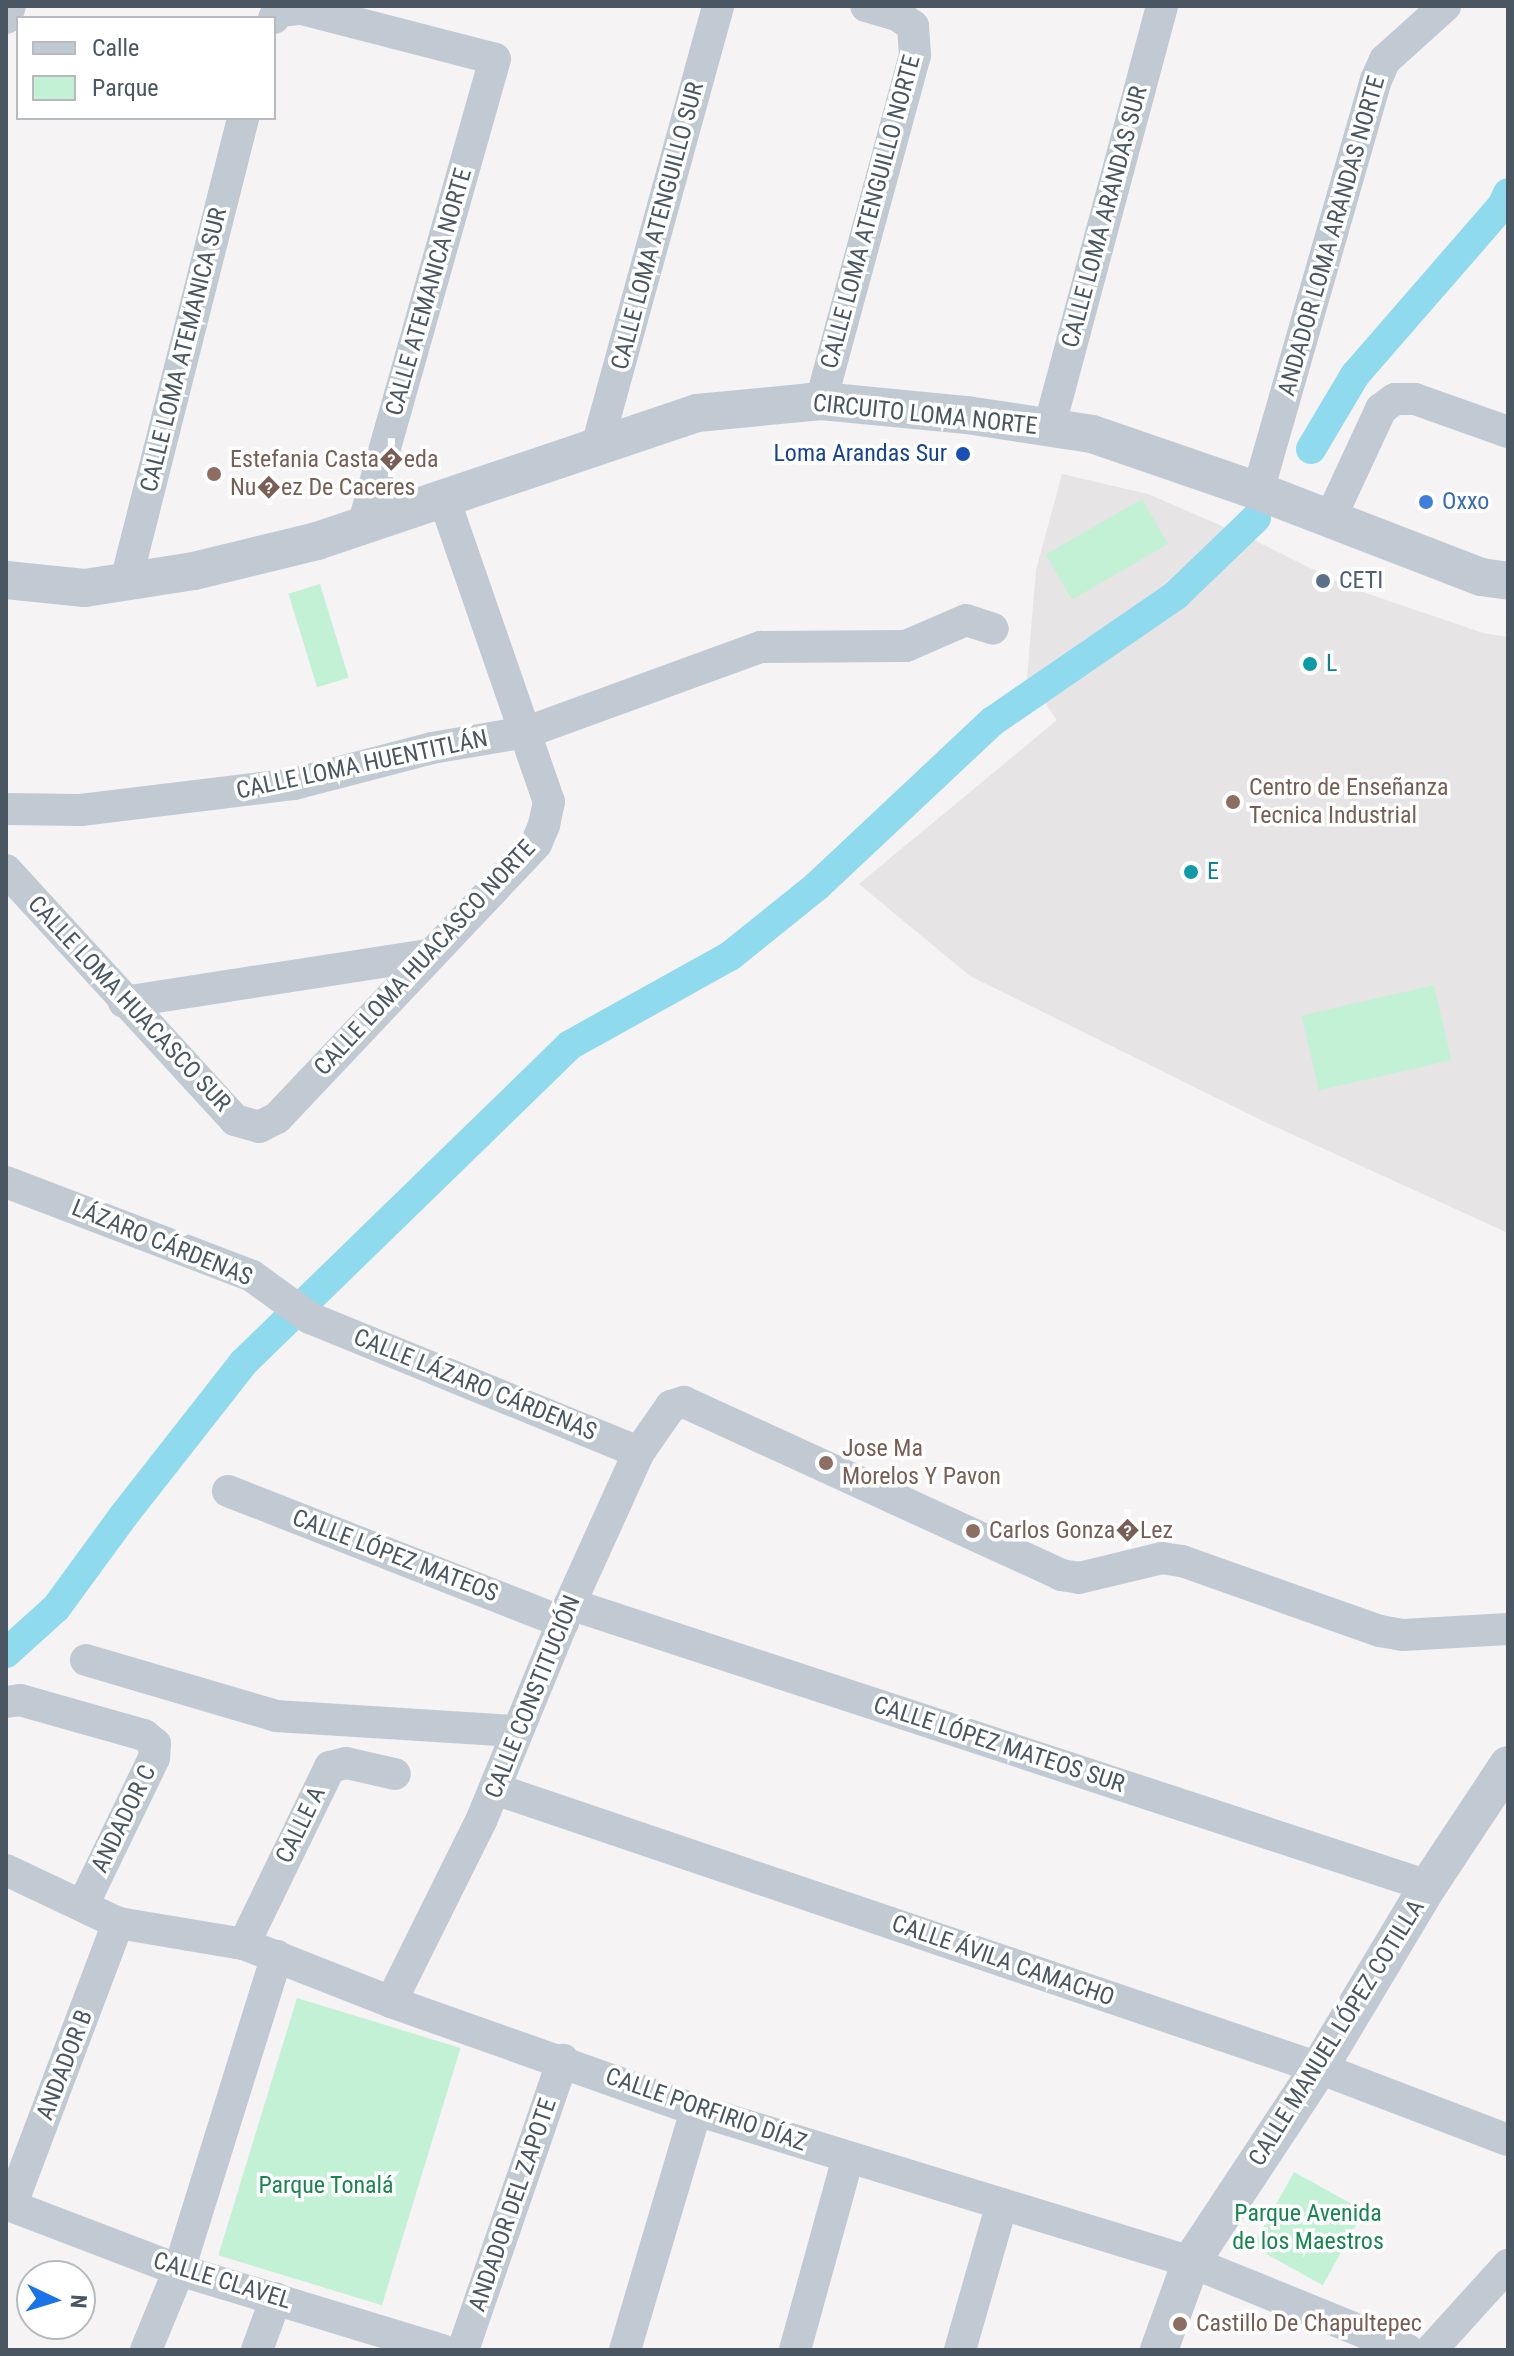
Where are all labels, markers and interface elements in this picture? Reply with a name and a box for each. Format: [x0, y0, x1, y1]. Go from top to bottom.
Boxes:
legend [16, 16, 276, 120]
text: Calle [92, 34, 139, 62]
street label: CALLE LOMA ATENGUILLO NORTE [815, 52, 927, 372]
street label: ANDADOR LOMA ARANDAS NORTE [1273, 73, 1391, 399]
text: Parque [92, 74, 159, 102]
street label: CALLE LOMA ATENGUILLO SUR [606, 79, 710, 373]
street label: CALLE LOMA ARANDAS SUR [1056, 83, 1154, 351]
street label: CALLE ATEMANICA NORTE [380, 165, 478, 419]
street label: CALLE LOMA ATEMANICA SUR [135, 205, 233, 495]
street label: CIRCUITO LOMA NORTE [811, 389, 1039, 441]
place label: Loma Arandas Sur [773, 440, 947, 468]
marker: Loma Arandas Sur [954, 445, 972, 463]
place label: Estefania Casta�eda Nu�ez De Caceres [230, 446, 438, 502]
marker: Estefania Casta�eda Nu�ez De Caceres [205, 465, 223, 483]
place label: Oxxo [1442, 488, 1489, 516]
marker: Oxxo [1417, 493, 1435, 511]
place label: CETI [1339, 567, 1383, 595]
marker: CETI [1314, 572, 1332, 590]
place label: L [1326, 650, 1337, 678]
marker: L [1301, 655, 1319, 673]
street label: CALLE LOMA HUENTITLÁN [234, 724, 490, 806]
place label: Centro de Enseñanza Tecnica Industrial [1249, 774, 1448, 830]
marker: Centro de Enseñanza Tecnica Industrial [1224, 793, 1242, 811]
street label: CALLE LOMA HUACASCO NORTE [308, 834, 542, 1082]
place label: E [1207, 858, 1219, 886]
marker: E [1182, 863, 1200, 881]
street label: CALLE LOMA HUACASCO SUR [21, 890, 237, 1118]
street label: LÁZARO CÁRDENAS [68, 1194, 256, 1292]
street label: CALLE LÁZARO CÁRDENAS [349, 1323, 601, 1447]
place label: Jose Ma Morelos Y Pavon [842, 1435, 1001, 1491]
marker: Jose Ma Morelos Y Pavon [817, 1454, 835, 1472]
street label: CALLE LÓPEZ MATEOS [288, 1503, 502, 1609]
place label: Carlos Gonza�Lez [989, 1517, 1173, 1545]
marker: Carlos Gonza�Lez [964, 1522, 982, 1540]
street label: CALLE CONSTITUCIÓN [479, 1591, 587, 1803]
street label: CALLE LÓPEZ MATEOS SUR [870, 1691, 1128, 1799]
street label: ANDADOR C [86, 1761, 162, 1877]
street label: CALLE A [270, 1782, 332, 1868]
street label: CALLE MANUEL LÓPEZ COTILLA [1243, 1895, 1431, 2171]
street label: CALLE ÁVILA CAMACHO [888, 1909, 1118, 2013]
street label: ANDADOR B [31, 2006, 99, 2124]
street label: CALLE PORFIRIO DÍAZ [602, 2062, 810, 2158]
street label: ANDADOR DEL ZAPOTE [463, 2095, 563, 2315]
park label: Parque Tonalá [258, 2172, 394, 2200]
park label: Parque Avenida de los Maestros [1232, 2200, 1384, 2256]
street label: CALLE CLAVEL [150, 2246, 294, 2316]
north arrow [16, 2260, 96, 2340]
text: N [66, 2294, 91, 2309]
place label: Castillo De Chapultepec [1196, 2310, 1422, 2338]
marker: Castillo De Chapultepec [1171, 2315, 1189, 2333]

